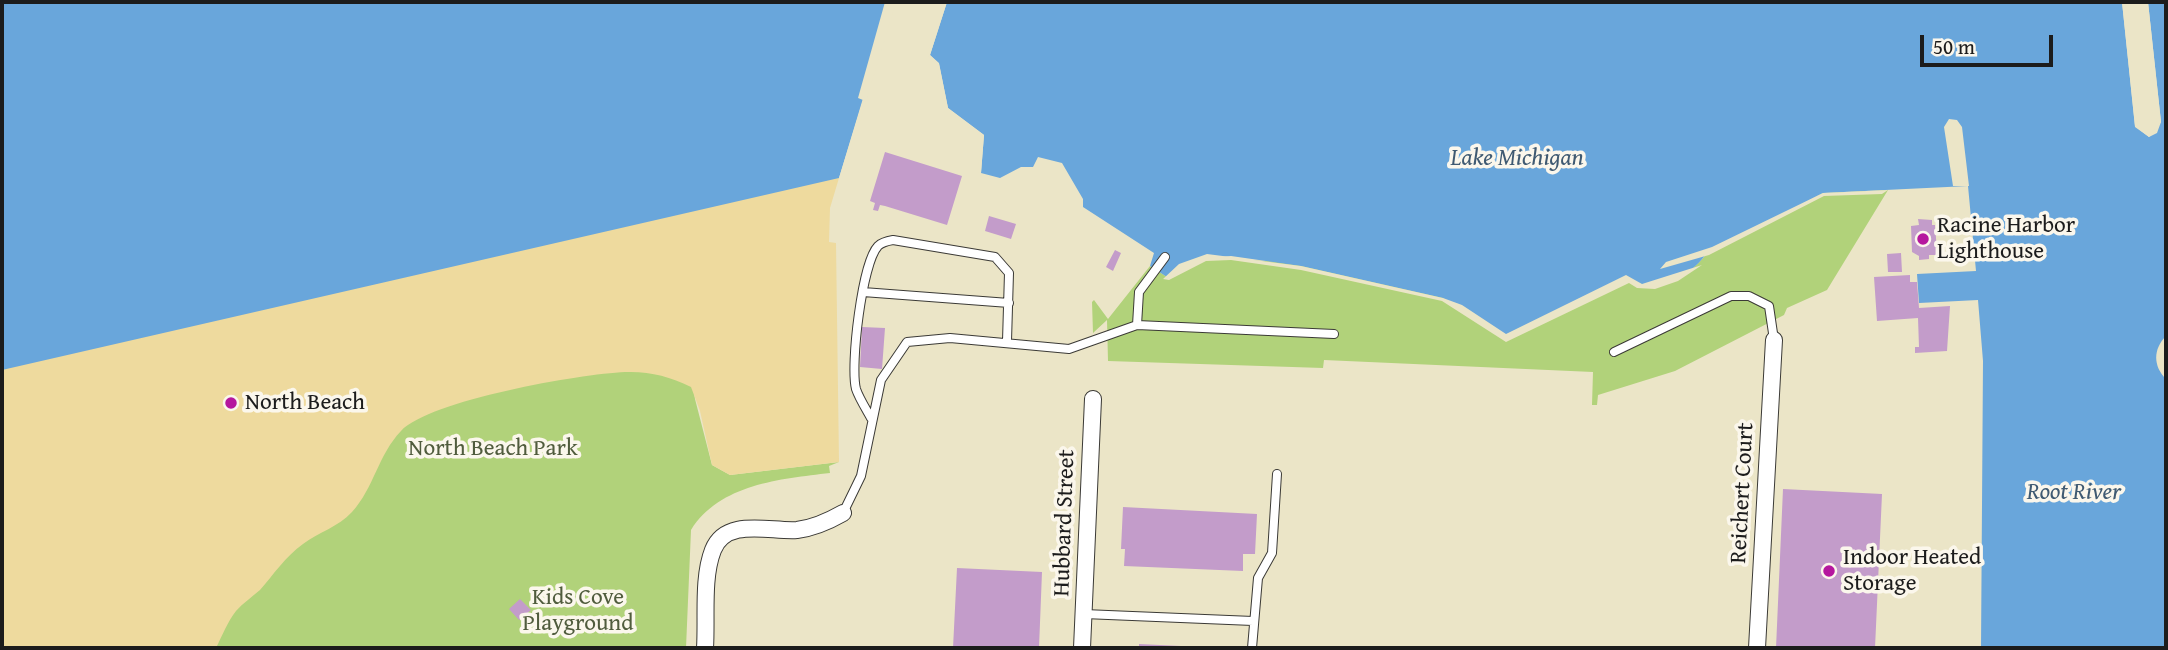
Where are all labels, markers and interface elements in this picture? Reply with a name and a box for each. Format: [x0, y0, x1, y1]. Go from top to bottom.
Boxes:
scale bar [1923, 21, 2056, 65]
text: 50 m [1933, 31, 1975, 62]
water label: Lake Michigan [1450, 145, 1584, 173]
place label: Racine Harbor Lighthouse [1937, 212, 2075, 266]
marker: Racine Harbor Lighthouse [1915, 231, 1931, 247]
place label: North Beach [245, 389, 365, 417]
marker: North Beach [223, 395, 239, 411]
street label: Reichert Court [1726, 422, 1760, 564]
park label: North Beach Park [408, 435, 578, 463]
street label: Hubbard Street [1049, 449, 1081, 597]
water label: Root River [2027, 479, 2121, 507]
place label: Indoor Heated Storage [1843, 544, 1981, 598]
marker: Indoor Heated Storage [1821, 563, 1837, 579]
park label: Kids Cove Playground [522, 584, 634, 638]

